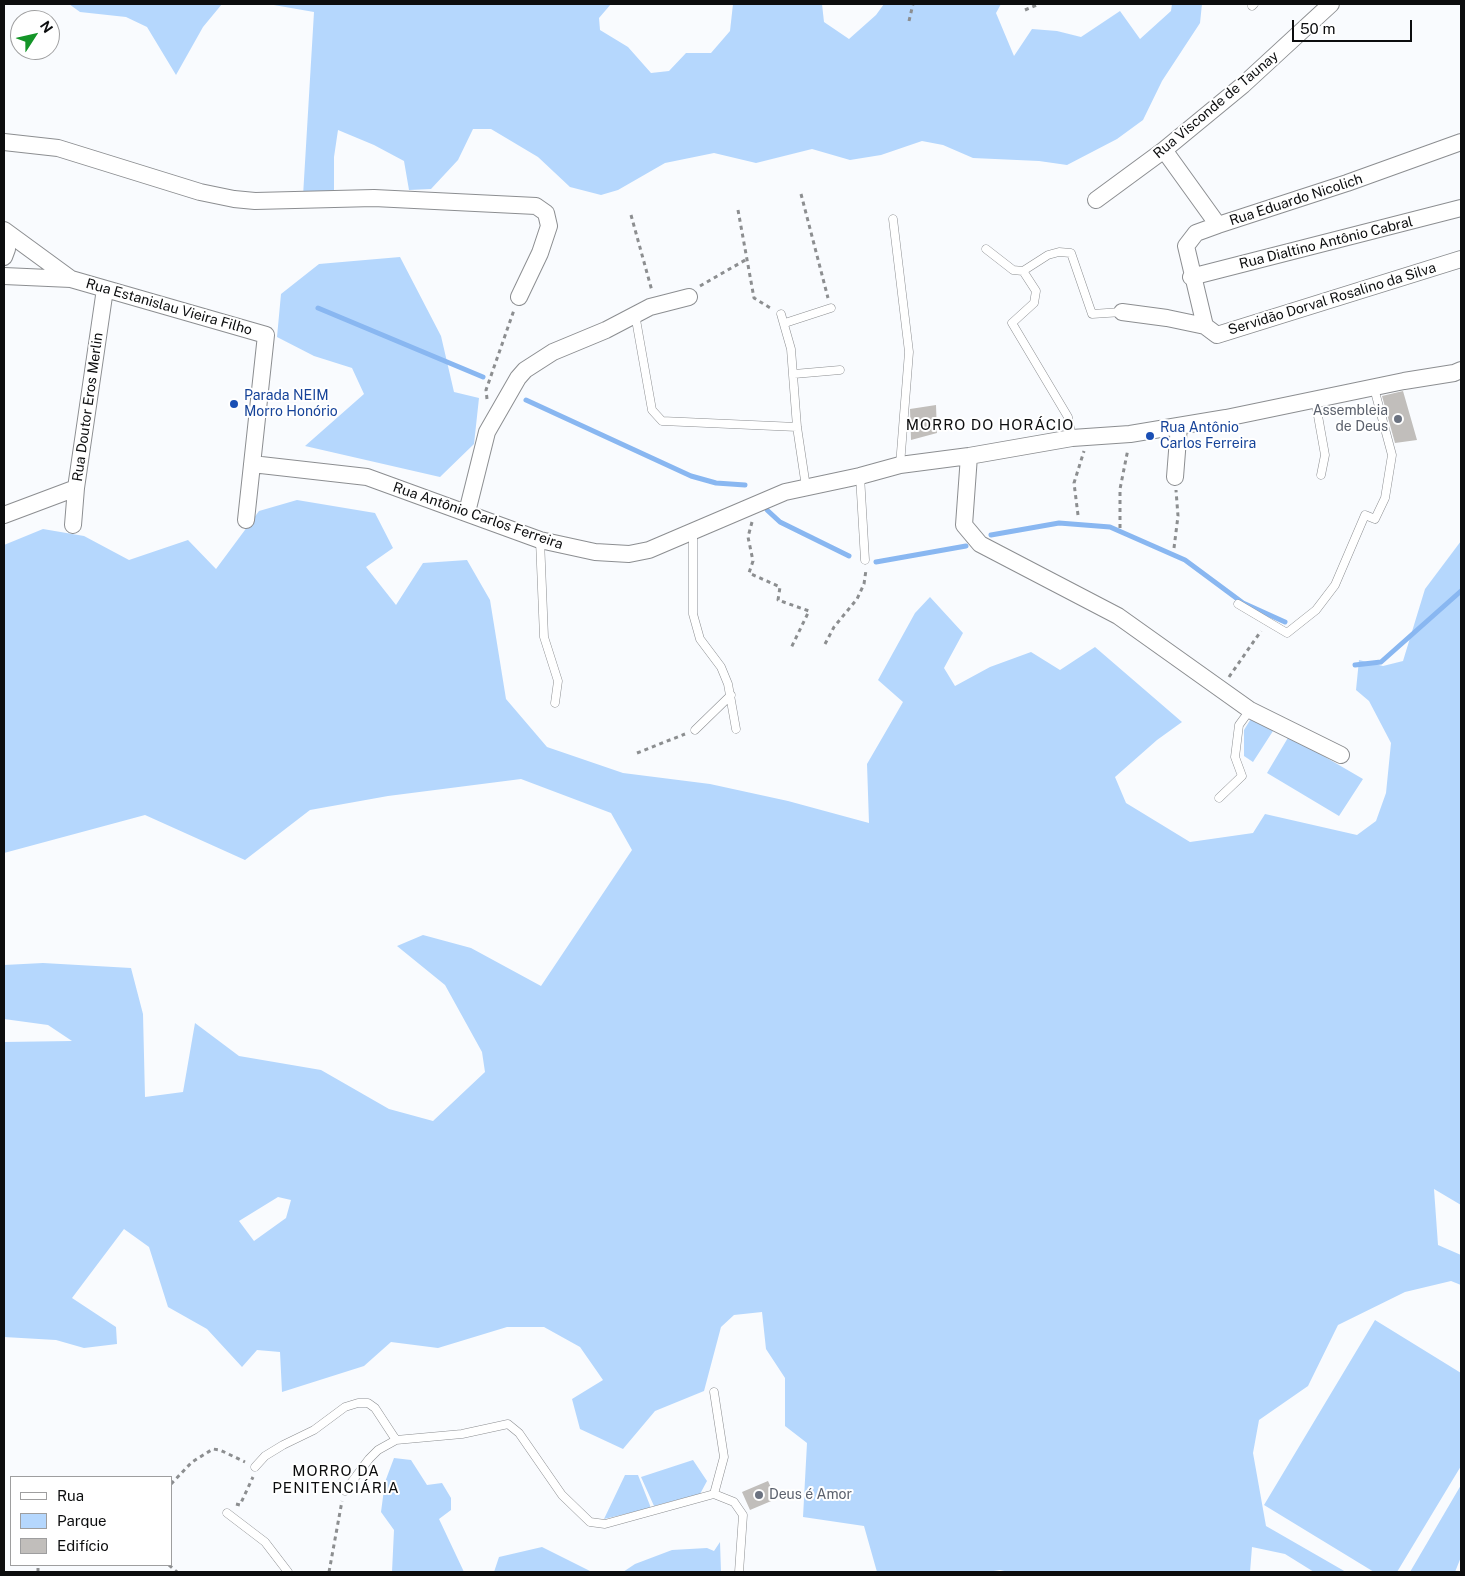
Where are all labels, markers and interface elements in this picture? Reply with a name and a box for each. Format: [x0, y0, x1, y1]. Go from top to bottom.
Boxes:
north arrow [10, 10, 60, 60]
scale bar [1295, 10, 1415, 42]
text: N [37, 18, 56, 36]
text: 50 m [1300, 20, 1335, 37]
street label: Rua Visconde de Taunay [1150, 48, 1282, 162]
street label: Rua Eduardo Nicolich [1227, 171, 1365, 229]
street label: Rua Dialtino Antônio Cabral [1237, 213, 1415, 273]
street label: Servidão Dorval Rosalino da Silva [1226, 259, 1438, 339]
street label: Rua Estanislau Vieira Filho [84, 275, 254, 339]
street label: Rua Doutor Eros Merlin [69, 331, 107, 483]
place label: Parada NEIM Morro Honório [244, 388, 338, 421]
marker: Parada NEIM Morro Honório [228, 398, 240, 410]
place label: Assembleia de Deus [1313, 403, 1388, 436]
marker: Assembleia de Deus [1392, 413, 1404, 425]
district label: MORRO DO HORÁCIO [904, 416, 1076, 434]
place label: Rua Antônio Carlos Ferreira [1160, 420, 1256, 452]
marker: Rua Antônio Carlos Ferreira [1144, 430, 1156, 442]
street label: Rua Antônio Carlos Ferreira [391, 479, 565, 553]
district label: MORRO DA PENITENCIÁRIA [271, 1462, 401, 1497]
legend [10, 1476, 172, 1566]
text: Rua [57, 1487, 84, 1504]
place label: Deus é Amor [769, 1487, 852, 1503]
marker: Deus é Amor [753, 1489, 765, 1501]
text: Parque [57, 1512, 107, 1529]
text: Edifício [57, 1537, 109, 1554]

